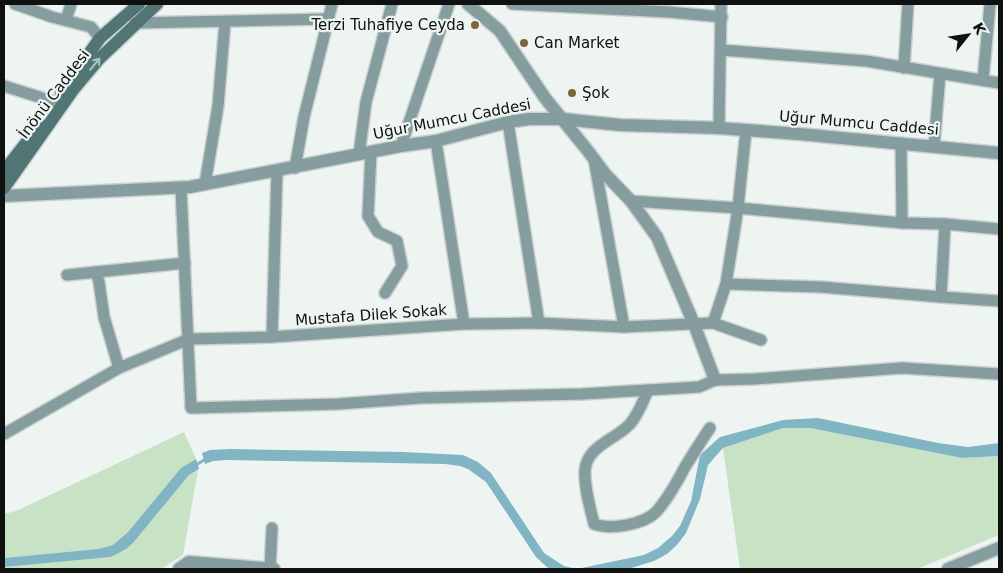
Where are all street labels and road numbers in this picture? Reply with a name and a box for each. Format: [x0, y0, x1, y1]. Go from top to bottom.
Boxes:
street label: İnönü Caddesi [14, 45, 93, 142]
street label: Uğur Mumcu Caddesi [372, 95, 532, 143]
street label: Uğur Mumcu Caddesi [778, 107, 940, 139]
street label: Mustafa Dilek Sokak [294, 301, 448, 329]

